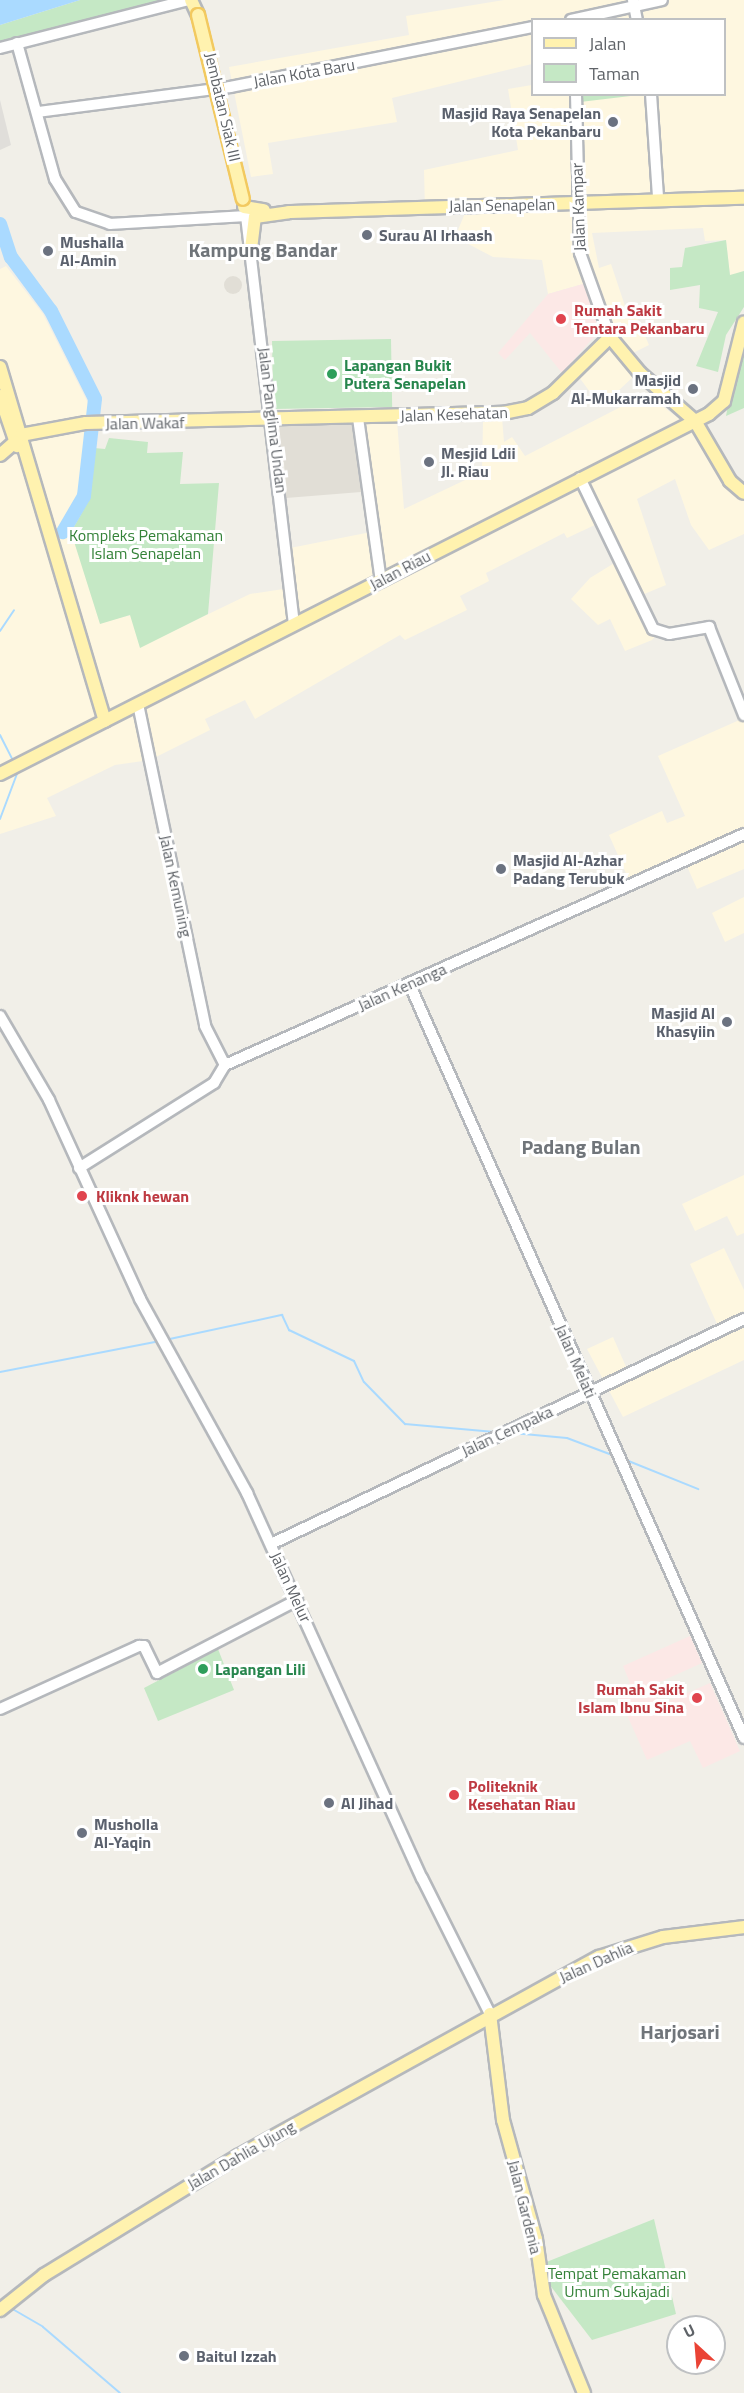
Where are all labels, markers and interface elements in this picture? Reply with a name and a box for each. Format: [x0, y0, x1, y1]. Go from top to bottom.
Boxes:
legend [531, 18, 726, 96]
text: Jalan [589, 30, 626, 57]
street label: Jembatan Siak III [201, 51, 245, 163]
street label: Jalan Kota Baru [252, 55, 356, 91]
text: Taman [589, 60, 640, 87]
place label: Masjid Raya Senapelan Kota Pekanbaru [441, 103, 601, 141]
marker: Masjid Raya Senapelan Kota Pekanbaru [606, 115, 620, 129]
street label: Jalan Kampar [567, 162, 589, 252]
street label: Jalan Senapelan [449, 194, 555, 216]
place label: Surau Al Irhaash [379, 225, 493, 245]
marker: Surau Al Irhaash [360, 228, 374, 242]
place label: Mushalla Al-Amin [60, 232, 124, 270]
district label: Kampung Bandar [189, 237, 337, 261]
marker: Mushalla Al-Amin [41, 244, 55, 258]
place label: Rumah Sakit Tentara Pekanbaru [574, 300, 704, 338]
marker: Rumah Sakit Tentara Pekanbaru [552, 310, 570, 328]
street label: Jalan Panglima Undan [255, 346, 291, 494]
place label: Lapangan Bukit Putera Senapelan [344, 355, 466, 393]
marker: Lapangan Bukit Putera Senapelan [325, 367, 339, 381]
place label: Masjid Al-Mukarramah [571, 370, 681, 408]
marker: Masjid Al-Mukarramah [686, 382, 700, 396]
street label: Jalan Kesehatan [400, 403, 508, 425]
street label: Jalan Wakaf [105, 413, 185, 433]
place label: Mesjid Ldii Jl. Riau [441, 443, 516, 481]
marker: Mesjid Ldii Jl. Riau [422, 455, 436, 469]
park label: Kompleks Pemakaman Islam Senapelan [69, 525, 223, 563]
street label: Jalan Riau [366, 546, 434, 594]
street label: Jalan Kemuning [156, 833, 196, 939]
place label: Masjid Al-Azhar Padang Terubuk [513, 850, 624, 888]
marker: Masjid Al-Azhar Padang Terubuk [494, 862, 508, 876]
street label: Jalan Kenanga [355, 959, 449, 1015]
place label: Masjid Al Khasyiin [651, 1003, 715, 1041]
marker: Masjid Al Khasyiin [720, 1015, 734, 1029]
district label: Padang Bulan [521, 1134, 641, 1158]
place label: Kliknk hewan [96, 1186, 189, 1206]
marker: Kliknk hewan [73, 1187, 91, 1205]
street label: Jalan Melati [551, 1321, 601, 1401]
street label: Jalan Cempaka [458, 1401, 556, 1461]
street label: Jalan Melur [266, 1549, 316, 1625]
place label: Lapangan Lili [215, 1659, 306, 1679]
marker: Lapangan Lili [196, 1662, 210, 1676]
place label: Rumah Sakit Islam Ibnu Sina [578, 1679, 684, 1717]
marker: Rumah Sakit Islam Ibnu Sina [688, 1689, 706, 1707]
place label: Politeknik Kesehatan Riau [468, 1776, 576, 1814]
marker: Politeknik Kesehatan Riau [445, 1786, 463, 1804]
place label: Al Jihad [341, 1793, 393, 1813]
marker: Al Jihad [322, 1796, 336, 1810]
place label: Musholla Al-Yaqin [94, 1814, 158, 1852]
marker: Musholla Al-Yaqin [75, 1826, 89, 1840]
street label: Jalan Dahlia [556, 1937, 636, 1987]
district label: Harjosari [640, 2019, 720, 2043]
street label: Jalan Dahlia Ujung [184, 2116, 298, 2194]
street label: Jalan Gardenia [504, 2158, 546, 2256]
park label: Tempat Pemakaman Umum Sukajadi [548, 2263, 686, 2301]
north arrow [666, 2315, 726, 2375]
text: U [679, 2318, 699, 2344]
place label: Baitul Izzah [196, 2346, 277, 2366]
marker: Baitul Izzah [177, 2349, 191, 2363]

